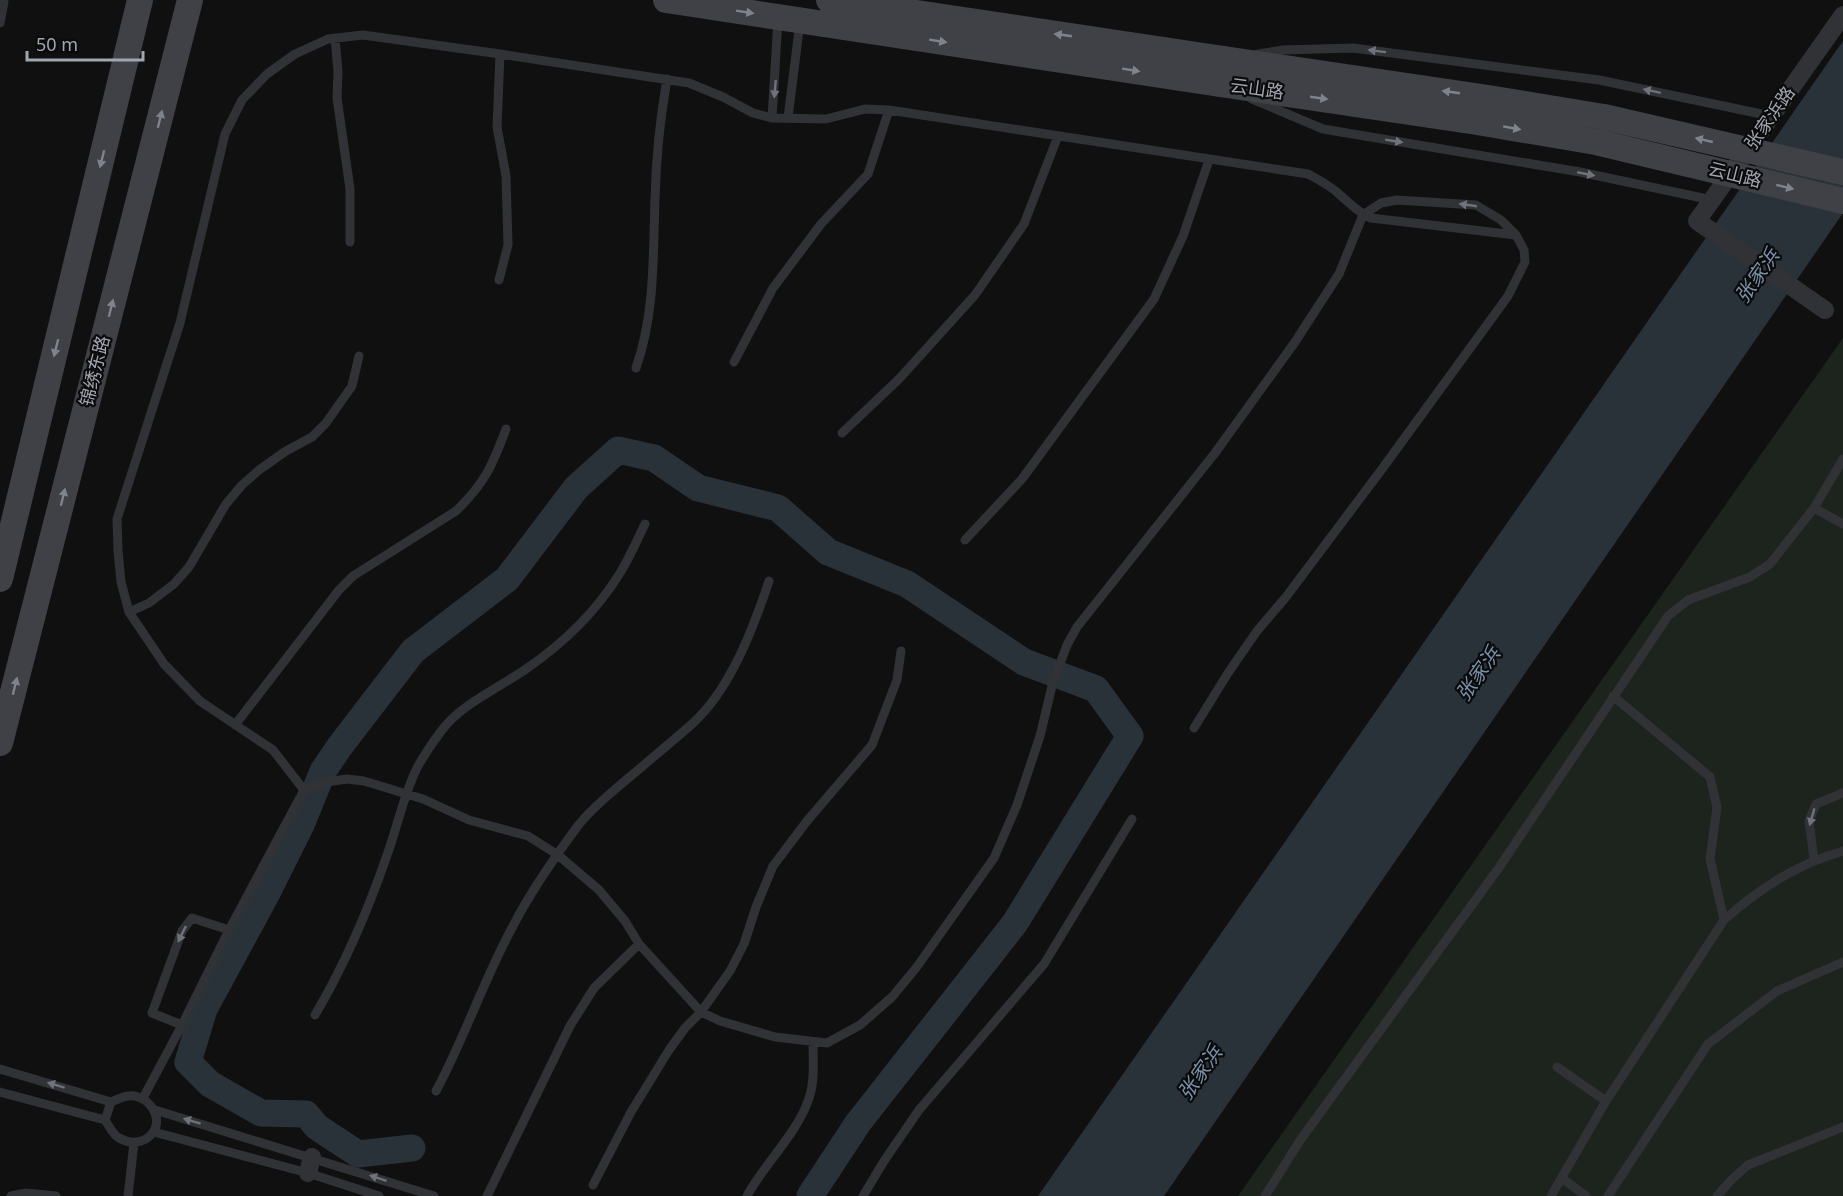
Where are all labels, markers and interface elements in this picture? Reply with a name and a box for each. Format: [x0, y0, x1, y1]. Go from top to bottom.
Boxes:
one-way arrow [736, 8, 755, 17]
scale bar [27, 24, 142, 62]
one-way arrow [1053, 30, 1072, 39]
text: 50 m [36, 32, 78, 56]
one-way arrow [928, 37, 947, 46]
one-way arrow [1367, 46, 1386, 56]
one-way arrow [1121, 66, 1140, 75]
street label: 云山路 [1229, 72, 1286, 104]
one-way arrow [770, 79, 780, 98]
street label: 张家浜路 [1739, 81, 1800, 154]
one-way arrow [1643, 86, 1662, 96]
one-way arrow [1441, 88, 1460, 97]
one-way arrow [1310, 94, 1329, 103]
one-way arrow [155, 110, 165, 129]
one-way arrow [1503, 124, 1522, 133]
one-way arrow [1695, 134, 1713, 144]
one-way arrow [1384, 137, 1403, 146]
one-way arrow [96, 150, 106, 168]
street label: 云山路 [1706, 156, 1764, 192]
one-way arrow [1577, 169, 1595, 179]
one-way arrow [1775, 182, 1794, 192]
one-way arrow [1458, 200, 1477, 209]
water label: 张家浜 [1728, 242, 1786, 308]
one-way arrow [107, 299, 117, 318]
street label: 锦绣东路 [74, 333, 114, 409]
one-way arrow [50, 339, 60, 358]
one-way arrow [58, 488, 68, 506]
water label: 张家浜 [1449, 640, 1507, 706]
one-way arrow [10, 677, 20, 695]
one-way arrow [1807, 809, 1816, 827]
one-way arrow [178, 925, 188, 943]
water label: 张家浜 [1171, 1039, 1229, 1105]
one-way arrow [46, 1080, 64, 1089]
one-way arrow [183, 1116, 201, 1125]
one-way arrow [369, 1173, 387, 1182]

